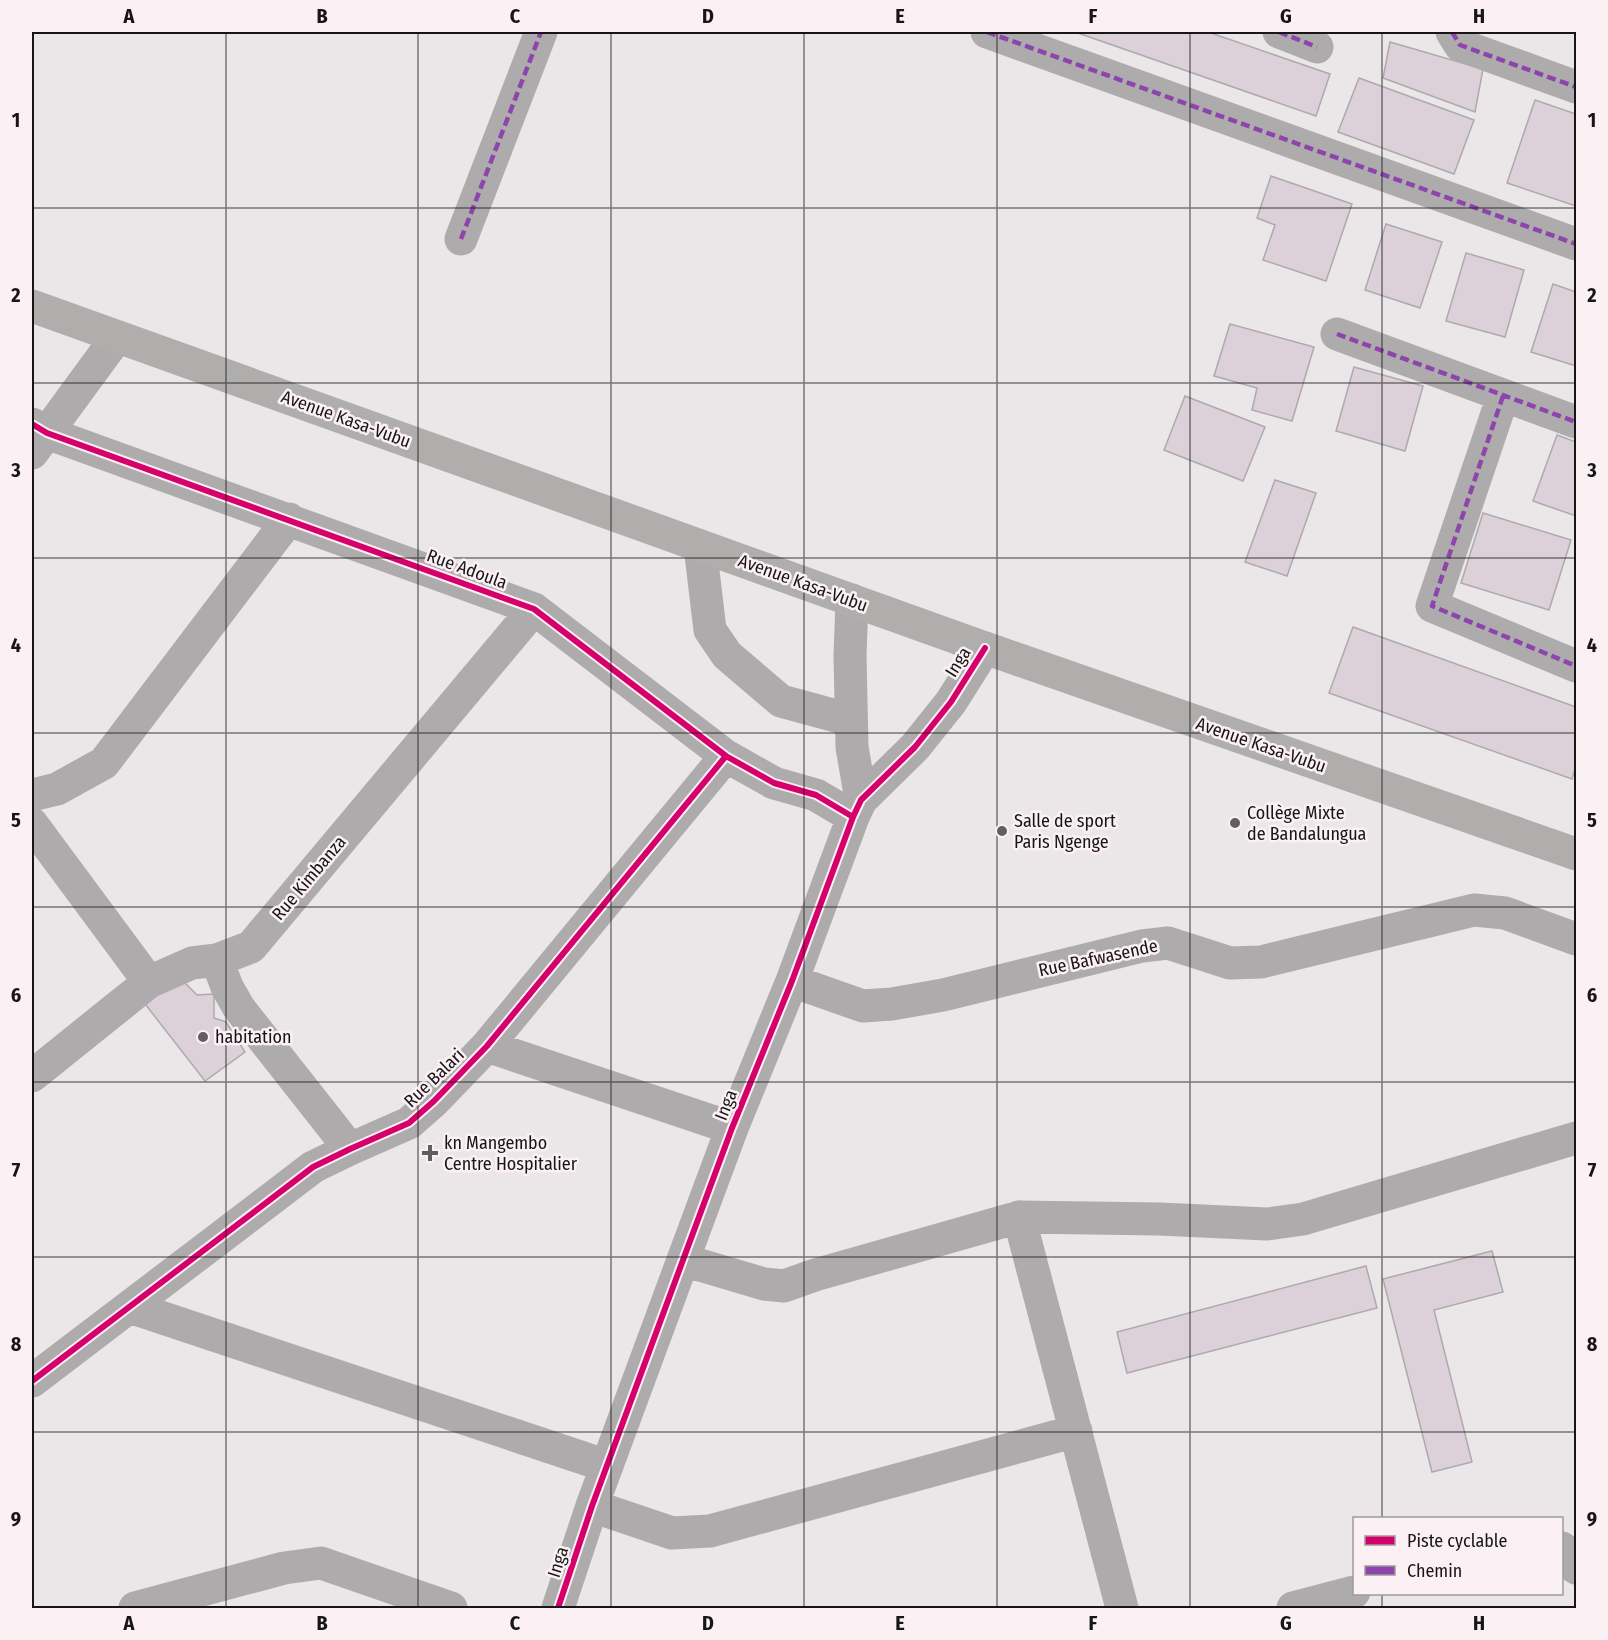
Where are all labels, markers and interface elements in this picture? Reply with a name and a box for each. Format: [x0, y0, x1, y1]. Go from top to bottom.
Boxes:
text: A [123, 4, 136, 28]
text: B [316, 4, 328, 28]
text: C [510, 4, 521, 28]
text: D [702, 4, 714, 28]
text: E [895, 4, 905, 28]
text: F [1089, 4, 1098, 28]
text: G [1280, 4, 1292, 28]
text: H [1473, 4, 1485, 28]
text: 1 [12, 108, 20, 132]
text: 1 [1588, 108, 1596, 132]
text: 2 [10, 283, 21, 307]
text: 2 [1586, 283, 1597, 307]
street label: Avenue Kasa-Vubu [278, 385, 414, 453]
text: 3 [10, 458, 21, 482]
text: 3 [1586, 458, 1597, 482]
street label: Rue Adoula [424, 544, 510, 594]
street label: Avenue Kasa-Vubu [735, 549, 871, 617]
text: 4 [11, 633, 21, 657]
text: 4 [1587, 633, 1597, 657]
street label: Inga [940, 643, 976, 681]
street label: Avenue Kasa-Vubu [1193, 712, 1329, 778]
place label: Collège Mixte de Bandalungua [1247, 802, 1367, 845]
text: 5 [11, 808, 21, 832]
text: 5 [1587, 808, 1597, 832]
place label: Salle de sport Paris Ngenge [1014, 810, 1116, 853]
marker: Collège Mixte de Bandalungua [1228, 816, 1242, 830]
marker: Salle de sport Paris Ngenge [995, 824, 1009, 838]
street label: Rue Kimbanza [267, 831, 351, 925]
street label: Rue Bafwasende [1036, 935, 1160, 981]
text: 6 [11, 983, 21, 1007]
text: 6 [1587, 983, 1597, 1007]
place label: habitation [215, 1026, 291, 1048]
marker: habitation [196, 1030, 210, 1044]
street label: Rue Balari [399, 1044, 469, 1112]
street label: Inga [710, 1086, 742, 1124]
place label: kn Mangembo Centre Hospitalier [444, 1132, 578, 1175]
marker: kn Mangembo Centre Hospitalier [421, 1144, 439, 1162]
text: 7 [12, 1158, 21, 1182]
text: 7 [1588, 1158, 1597, 1182]
text: 8 [11, 1332, 22, 1356]
text: 8 [1587, 1332, 1598, 1356]
text: 9 [11, 1507, 21, 1531]
text: 9 [1587, 1507, 1597, 1531]
legend [1353, 1517, 1563, 1595]
text: Piste cyclable [1407, 1530, 1507, 1552]
street label: Inga [543, 1544, 573, 1580]
text: Chemin [1407, 1560, 1462, 1582]
text: A [123, 1611, 136, 1635]
text: B [316, 1611, 328, 1635]
text: C [510, 1611, 521, 1635]
text: D [702, 1611, 714, 1635]
text: E [895, 1611, 905, 1635]
text: F [1089, 1611, 1098, 1635]
text: G [1280, 1611, 1292, 1635]
text: H [1473, 1611, 1485, 1635]

